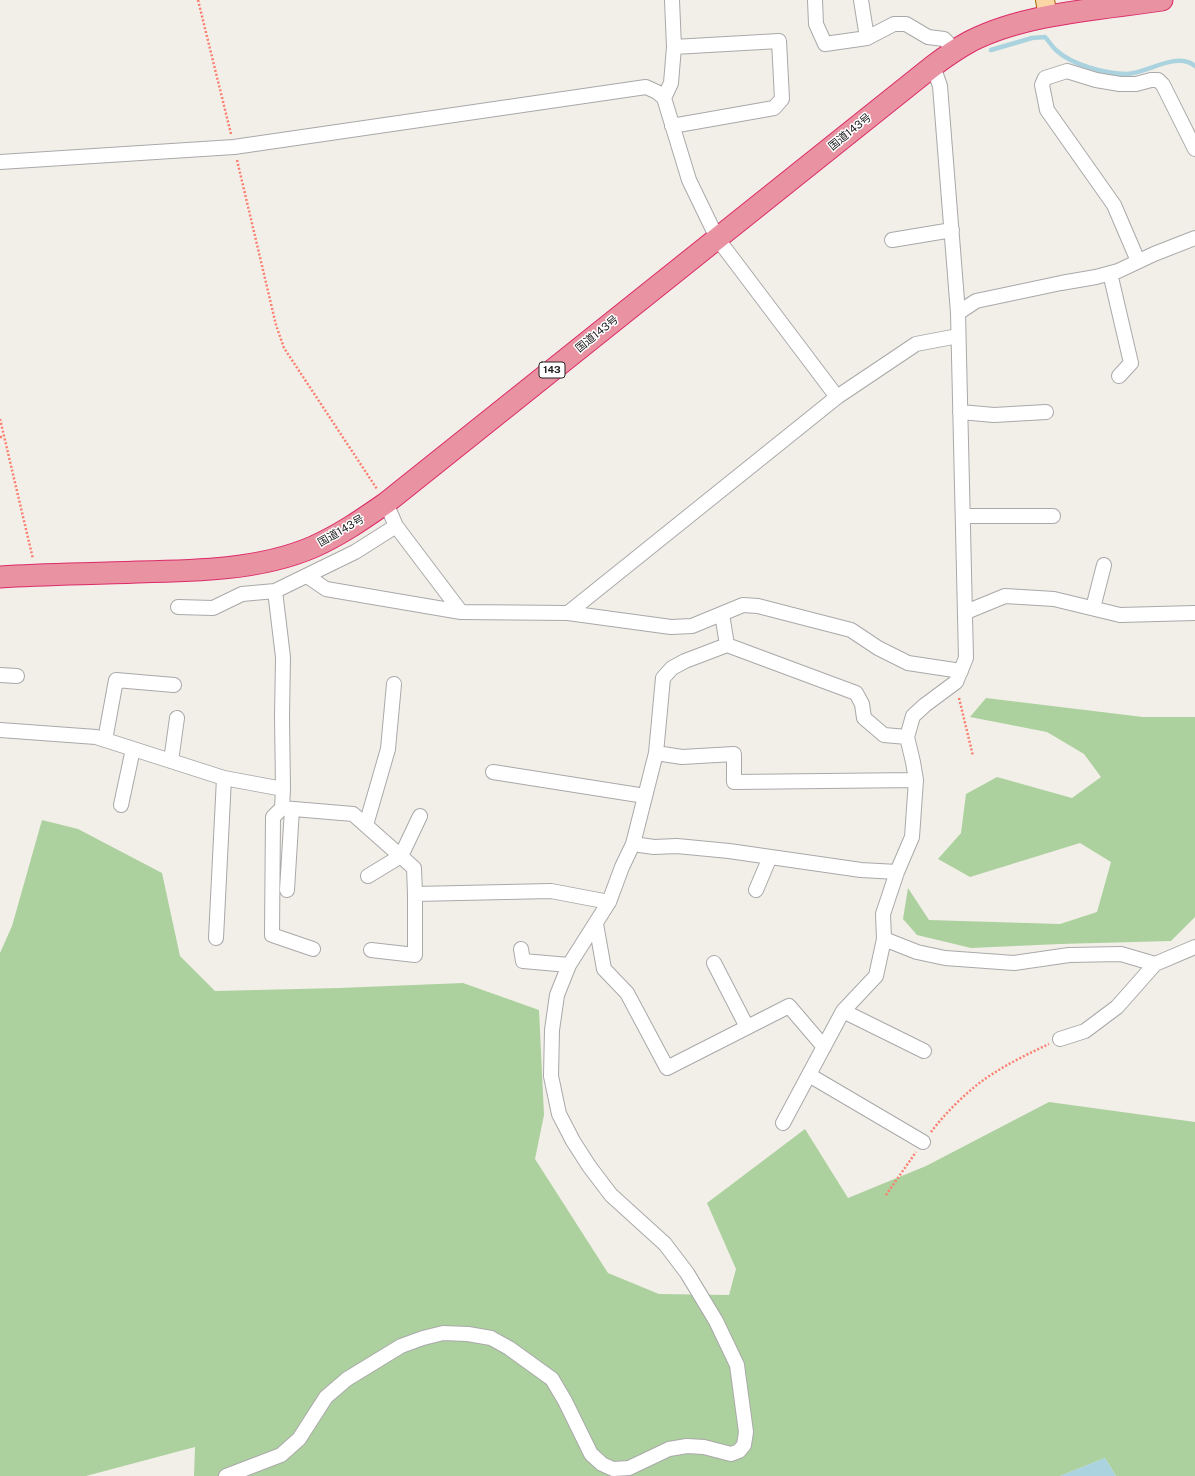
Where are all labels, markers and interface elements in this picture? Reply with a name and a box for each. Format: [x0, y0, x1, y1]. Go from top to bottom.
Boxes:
street label: 国道143号 [826, 111, 874, 153]
street label: 国道143号 [573, 313, 621, 355]
road number: 143 [539, 362, 565, 378]
street label: 国道143号 [315, 512, 367, 550]

